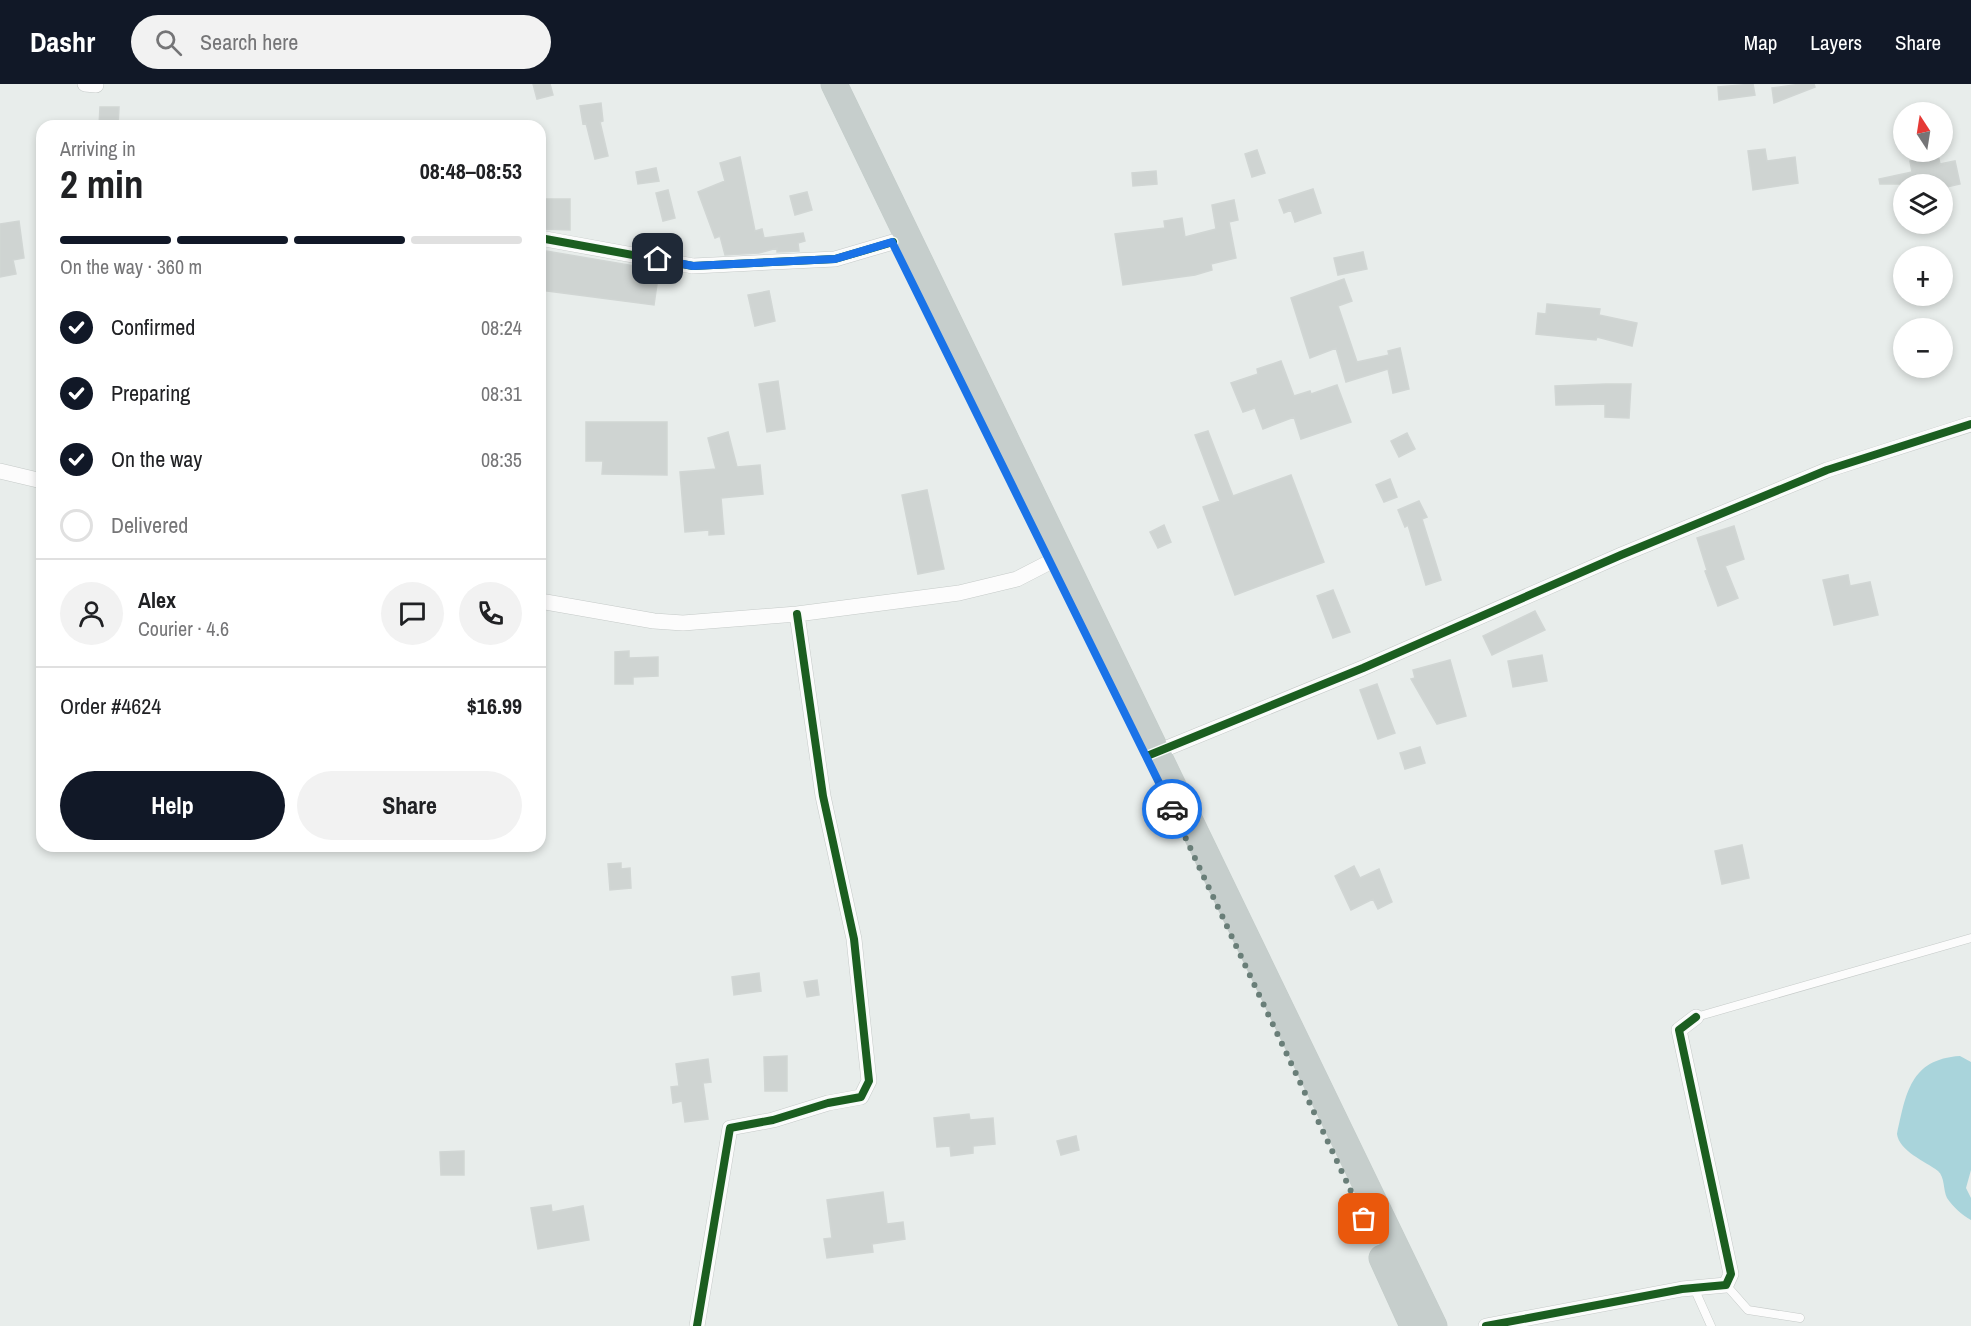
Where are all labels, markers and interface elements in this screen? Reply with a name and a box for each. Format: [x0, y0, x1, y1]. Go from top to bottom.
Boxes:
search box [131, 15, 551, 69]
text: Dashr [30, 23, 95, 61]
icon: search [152, 26, 185, 59]
text: Search here [200, 27, 298, 57]
text: Map [1744, 28, 1777, 57]
text: Layers [1810, 28, 1862, 57]
text: Share [1895, 28, 1941, 57]
north arrow [1893, 102, 1953, 162]
map controls [1893, 102, 1953, 378]
text: Arriving in [60, 135, 136, 162]
text: 08:48–08:53 [420, 156, 522, 186]
text: 2 min [60, 158, 144, 210]
button: layers [1893, 174, 1953, 234]
pin [632, 233, 683, 284]
icon: home [641, 242, 674, 275]
button: + [1893, 246, 1953, 306]
text: On the way · 360 m [60, 253, 202, 280]
icon: check [60, 311, 93, 344]
text: Confirmed [111, 312, 195, 342]
text: 08:24 [481, 314, 522, 341]
button: − [1893, 318, 1953, 378]
icon: check [60, 377, 93, 410]
text: Preparing [111, 378, 190, 408]
text: 08:31 [481, 380, 522, 407]
icon: check [60, 443, 93, 476]
text: On the way [111, 444, 202, 474]
text: 08:35 [481, 446, 522, 473]
text: Delivered [111, 510, 188, 540]
button: person [60, 582, 123, 645]
button: chat [381, 582, 444, 645]
button: phone [459, 582, 522, 645]
text: Alex [138, 585, 176, 615]
text: Courier · 4.6 [138, 615, 229, 642]
text: Order #4624 [60, 691, 161, 721]
text: $16.99 [467, 691, 522, 721]
button: Help [60, 771, 285, 840]
button: Share [297, 771, 522, 840]
courier [1142, 779, 1202, 839]
icon: car [1156, 793, 1189, 826]
pin [1338, 1193, 1389, 1244]
icon: bag [1347, 1202, 1380, 1235]

